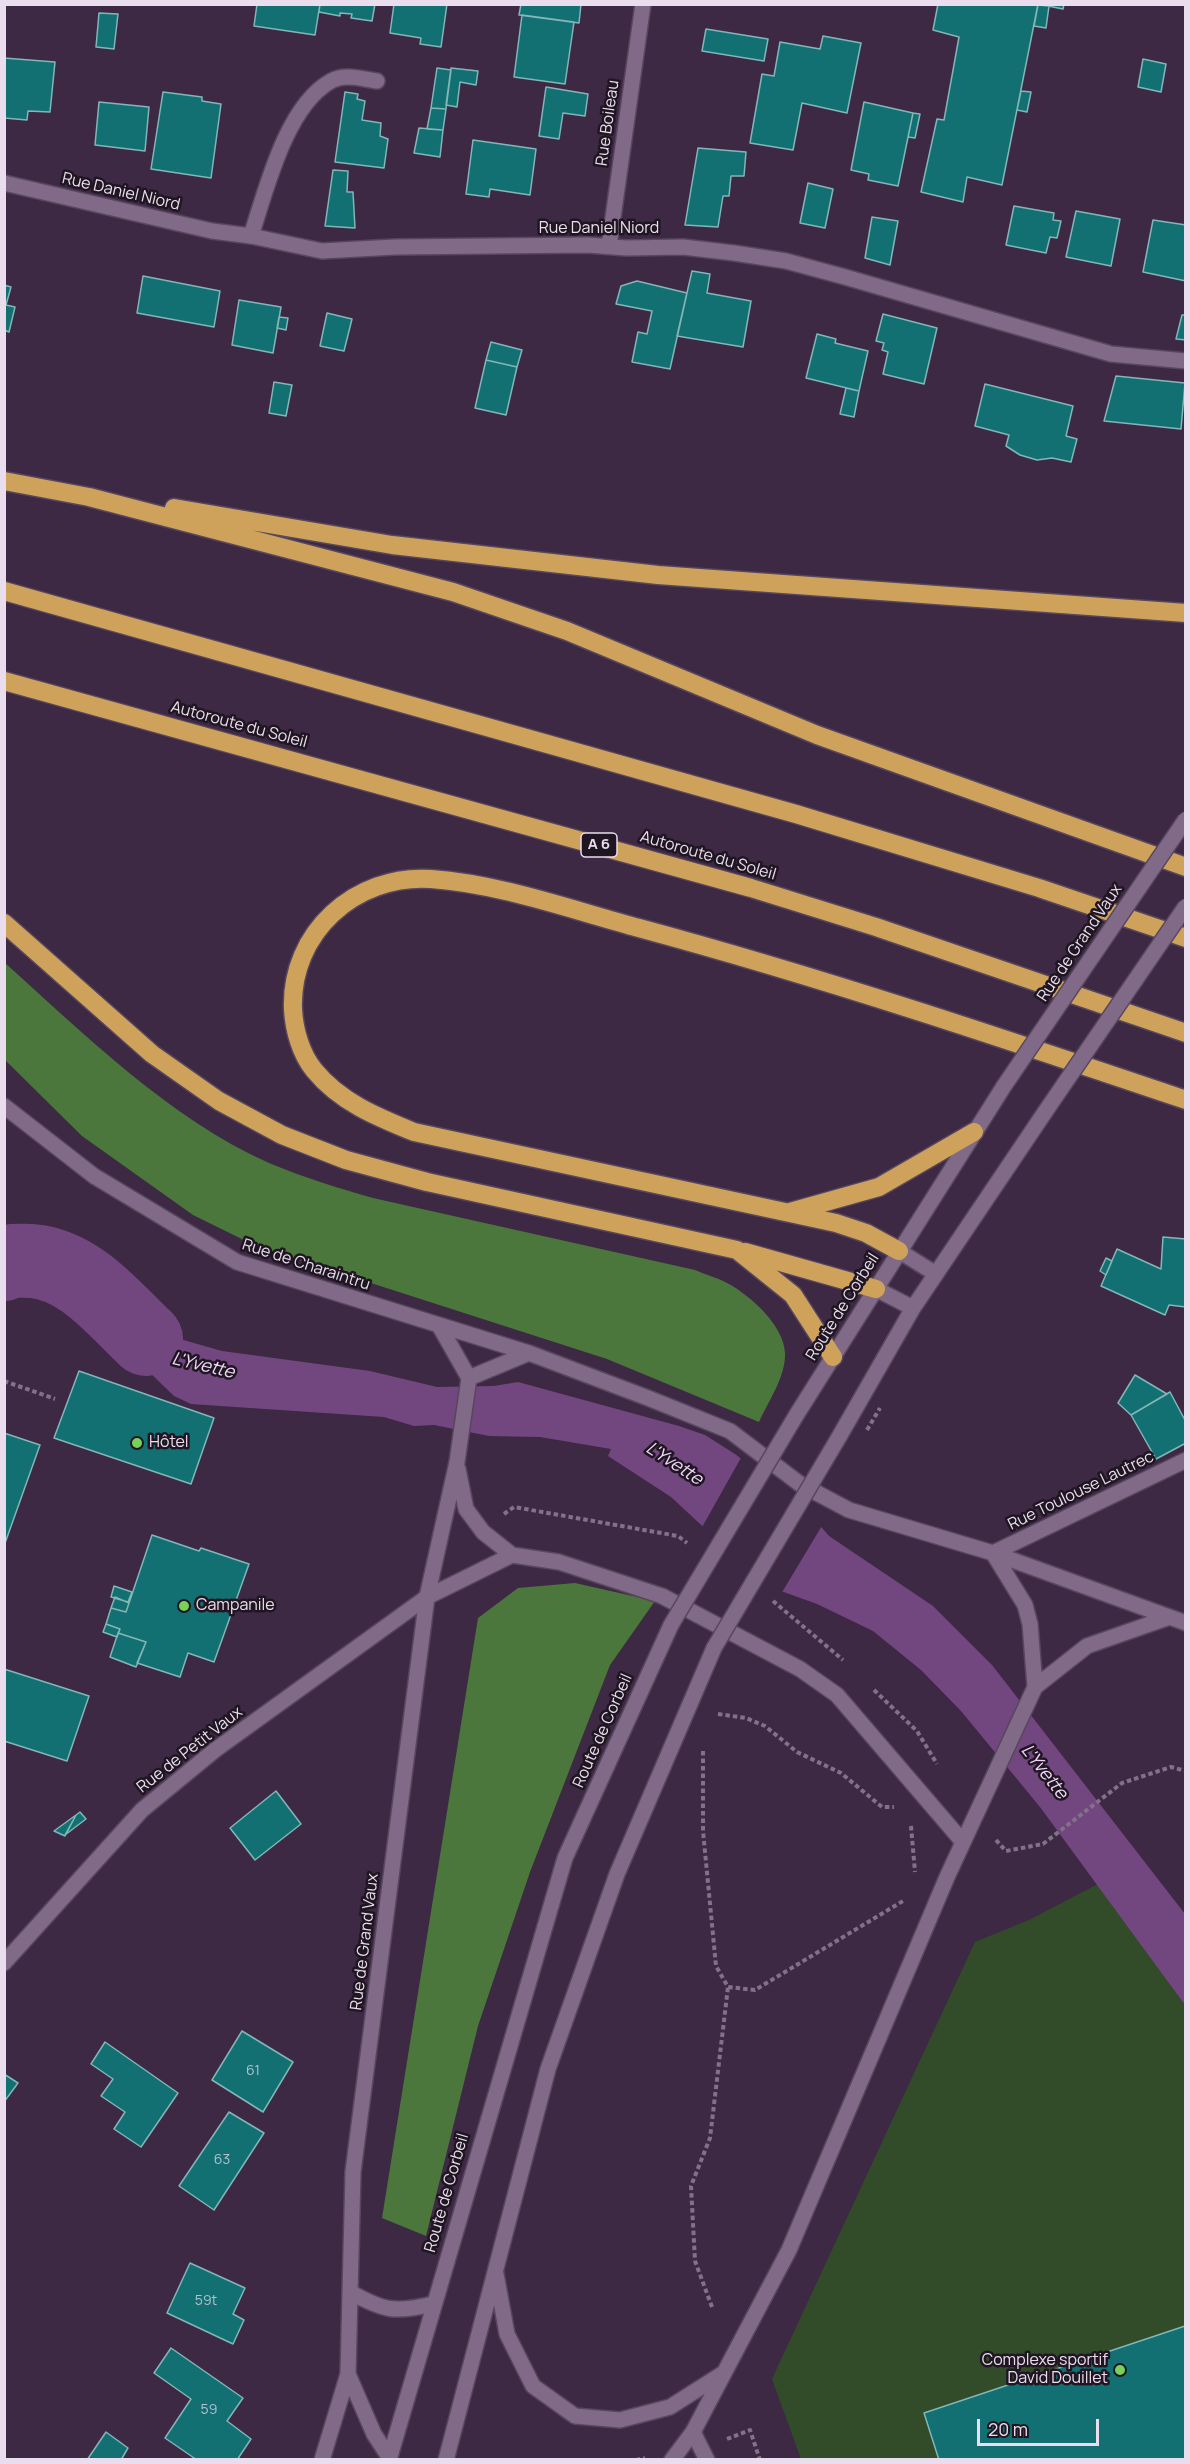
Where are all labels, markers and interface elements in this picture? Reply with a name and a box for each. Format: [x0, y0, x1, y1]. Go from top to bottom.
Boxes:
street label: Rue Boileau [592, 79, 624, 167]
street label: Rue Daniel Niord [60, 169, 182, 215]
street label: Rue Daniel Niord [539, 219, 659, 239]
street label: Autoroute du Soleil [169, 698, 309, 752]
street label: Autoroute du Soleil [638, 827, 778, 885]
road number: A 6 [581, 833, 617, 857]
street label: Rue de Grand Vaux [1034, 881, 1126, 1005]
street label: Rue de Charaintru [240, 1235, 372, 1295]
street label: Route de Corbeil [802, 1250, 884, 1364]
water label: L'Yvette [170, 1348, 236, 1384]
place label: Hôtel [149, 1433, 189, 1453]
marker: Hôtel [130, 1436, 144, 1450]
water label: L'Yvette [642, 1438, 706, 1490]
street label: Rue Toulouse Lautrec [1005, 1447, 1157, 1535]
place label: Campanile [196, 1596, 275, 1616]
marker: Campanile [177, 1599, 191, 1613]
street label: Route de Corbeil [569, 1671, 637, 1791]
street label: Rue de Petit Vaux [133, 1703, 247, 1797]
water label: L'Yvette [1016, 1740, 1072, 1804]
street label: Rue de Grand Vaux [347, 1873, 383, 2011]
house number: 61 [246, 2063, 260, 2079]
street label: Route de Corbeil [421, 2131, 473, 2255]
house number: 63 [214, 2152, 230, 2168]
house number: 59t [195, 2293, 217, 2309]
place label: Complexe sportif David Douillet [982, 2351, 1108, 2389]
marker: Complexe sportif David Douillet [1113, 2363, 1127, 2377]
house number: 59 [201, 2402, 217, 2418]
scale bar [980, 2407, 1102, 2445]
text: 20 m [988, 2417, 1028, 2441]

